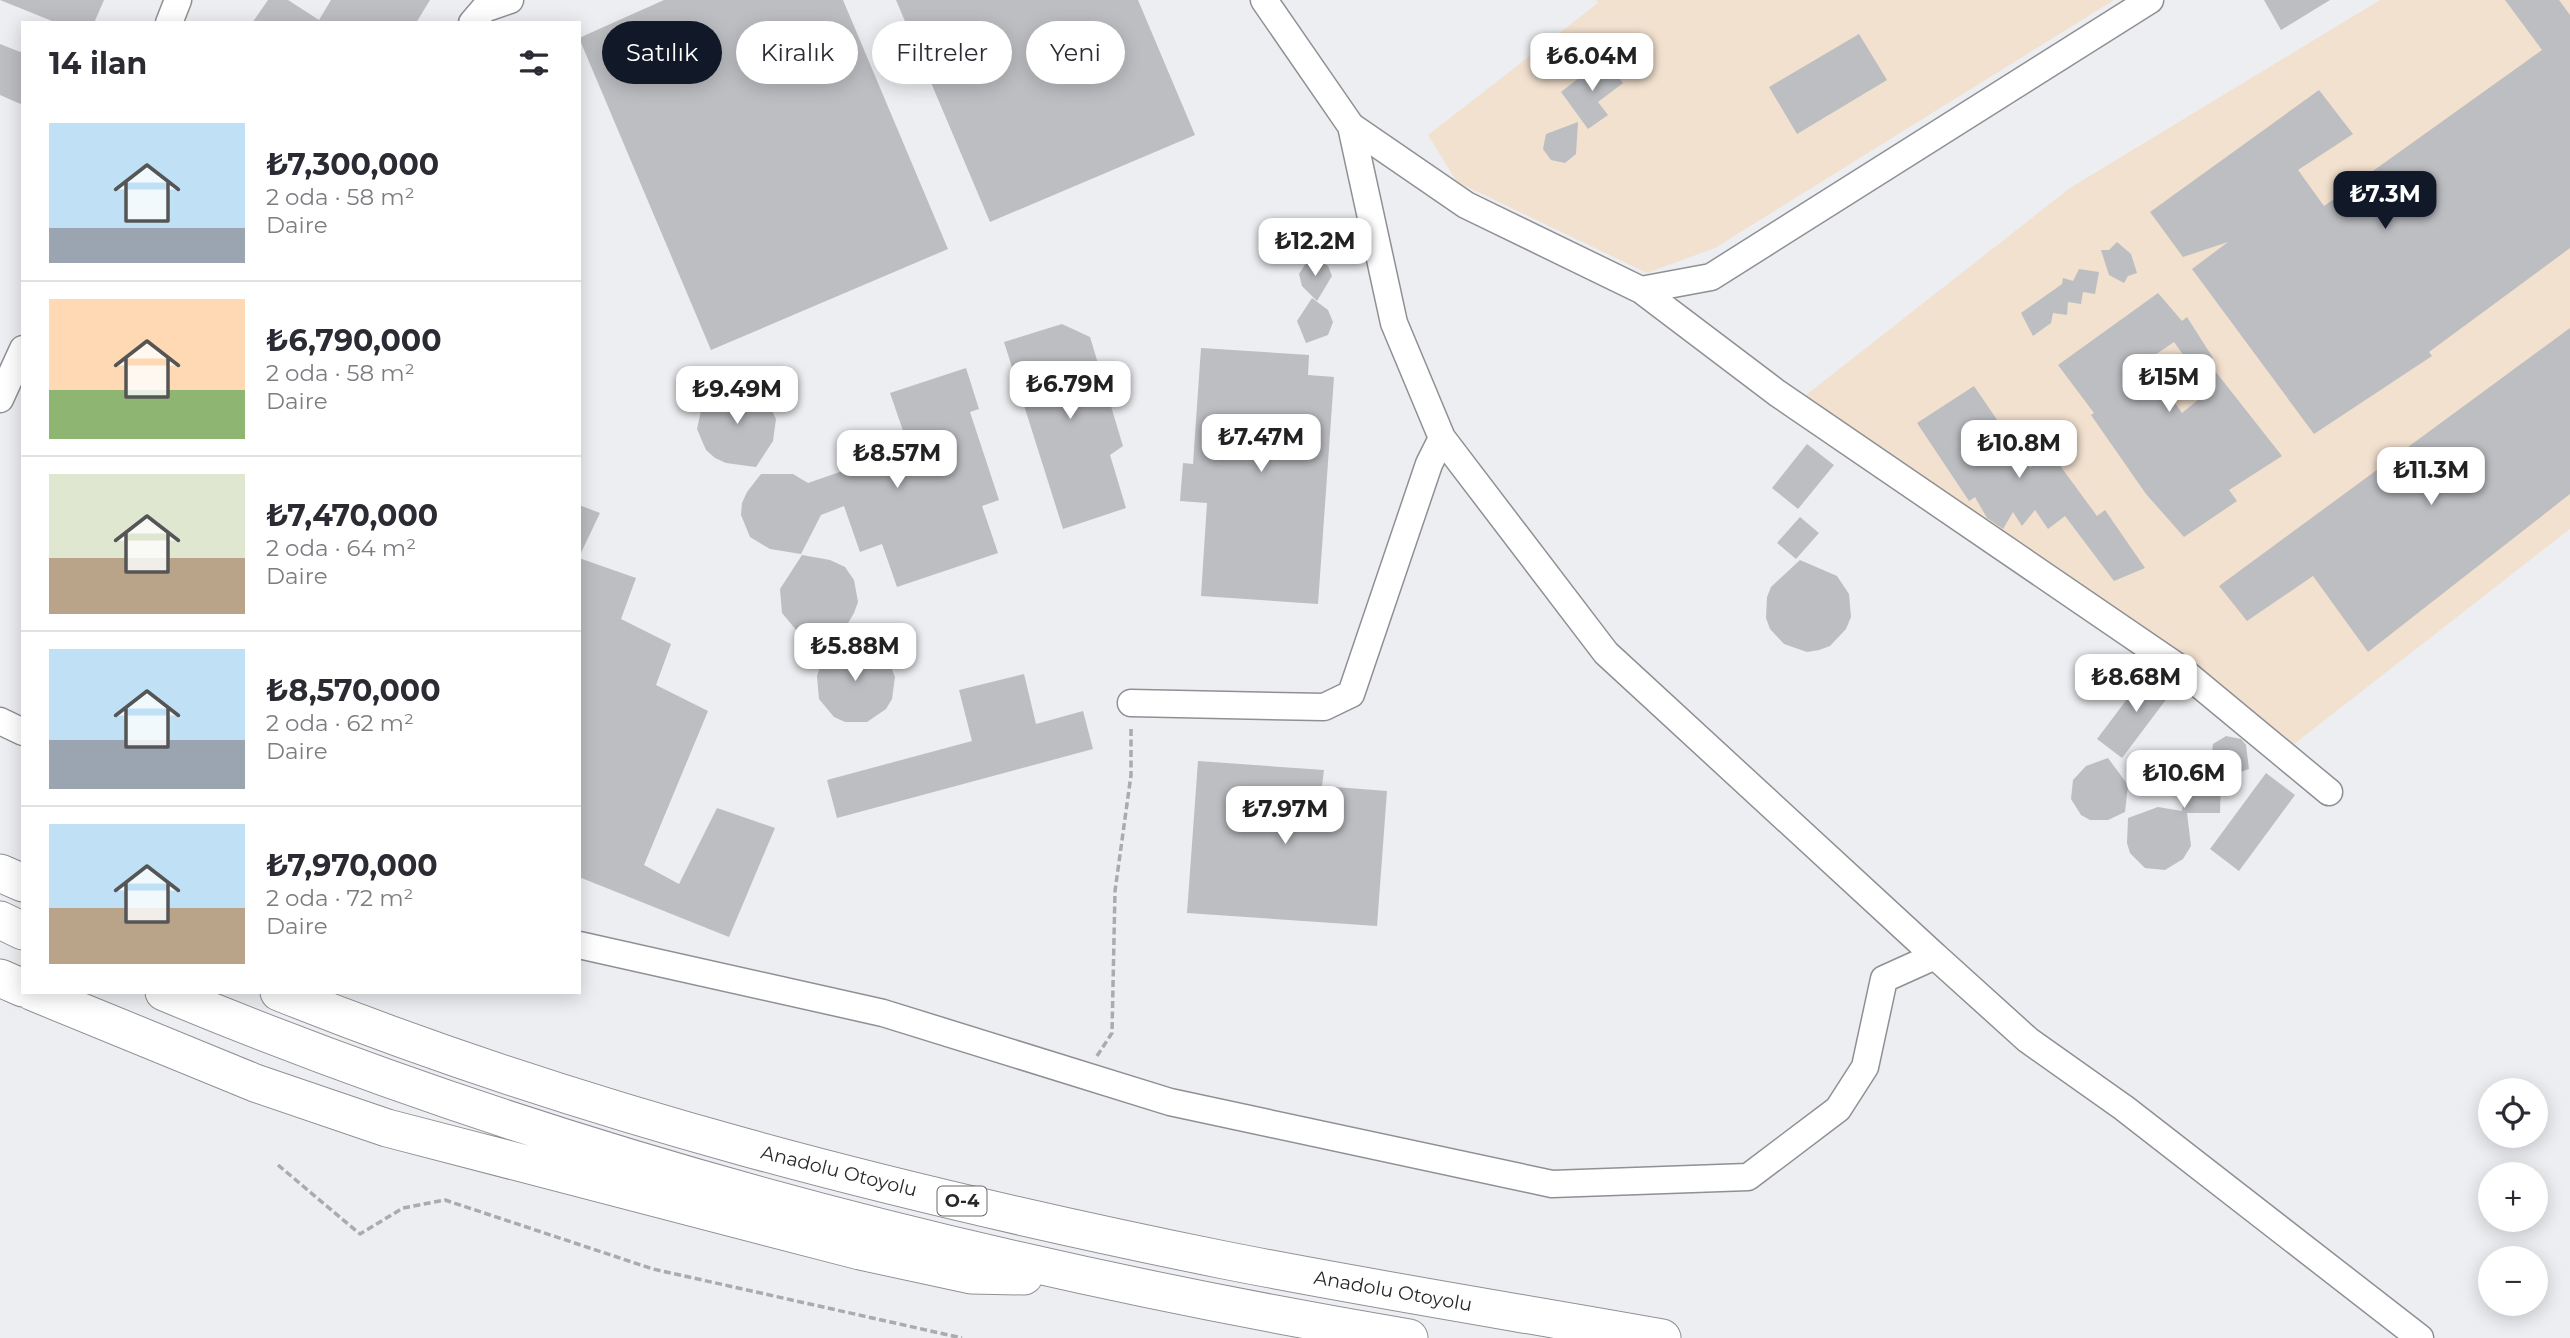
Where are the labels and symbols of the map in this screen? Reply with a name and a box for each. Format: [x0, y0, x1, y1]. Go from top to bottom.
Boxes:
pin: ₺6.04M [1535, 34, 1649, 93]
pin: ₺7.3M [2336, 172, 2434, 231]
pin: ₺12.2M [1258, 218, 1372, 278]
pin: ₺15M [2128, 354, 2210, 414]
pin: ₺6.79M [1013, 362, 1127, 421]
pin: ₺9.49M [680, 366, 794, 426]
pin: ₺7.47M [1204, 414, 1318, 474]
pin: ₺10.8M [1962, 420, 2076, 480]
pin: ₺8.57M [840, 430, 954, 490]
pin: ₺11.3M [2374, 448, 2488, 507]
pin: ₺5.88M [798, 624, 912, 683]
pin: ₺8.68M [2079, 654, 2193, 714]
pin: ₺10.6M [2127, 750, 2241, 810]
pin: ₺7.97M [1228, 786, 1342, 846]
street label: Anadolu Otoyolu [759, 1140, 919, 1202]
road number: O-4 [937, 1186, 986, 1216]
street label: Anadolu Otoyolu [1312, 1266, 1474, 1316]

